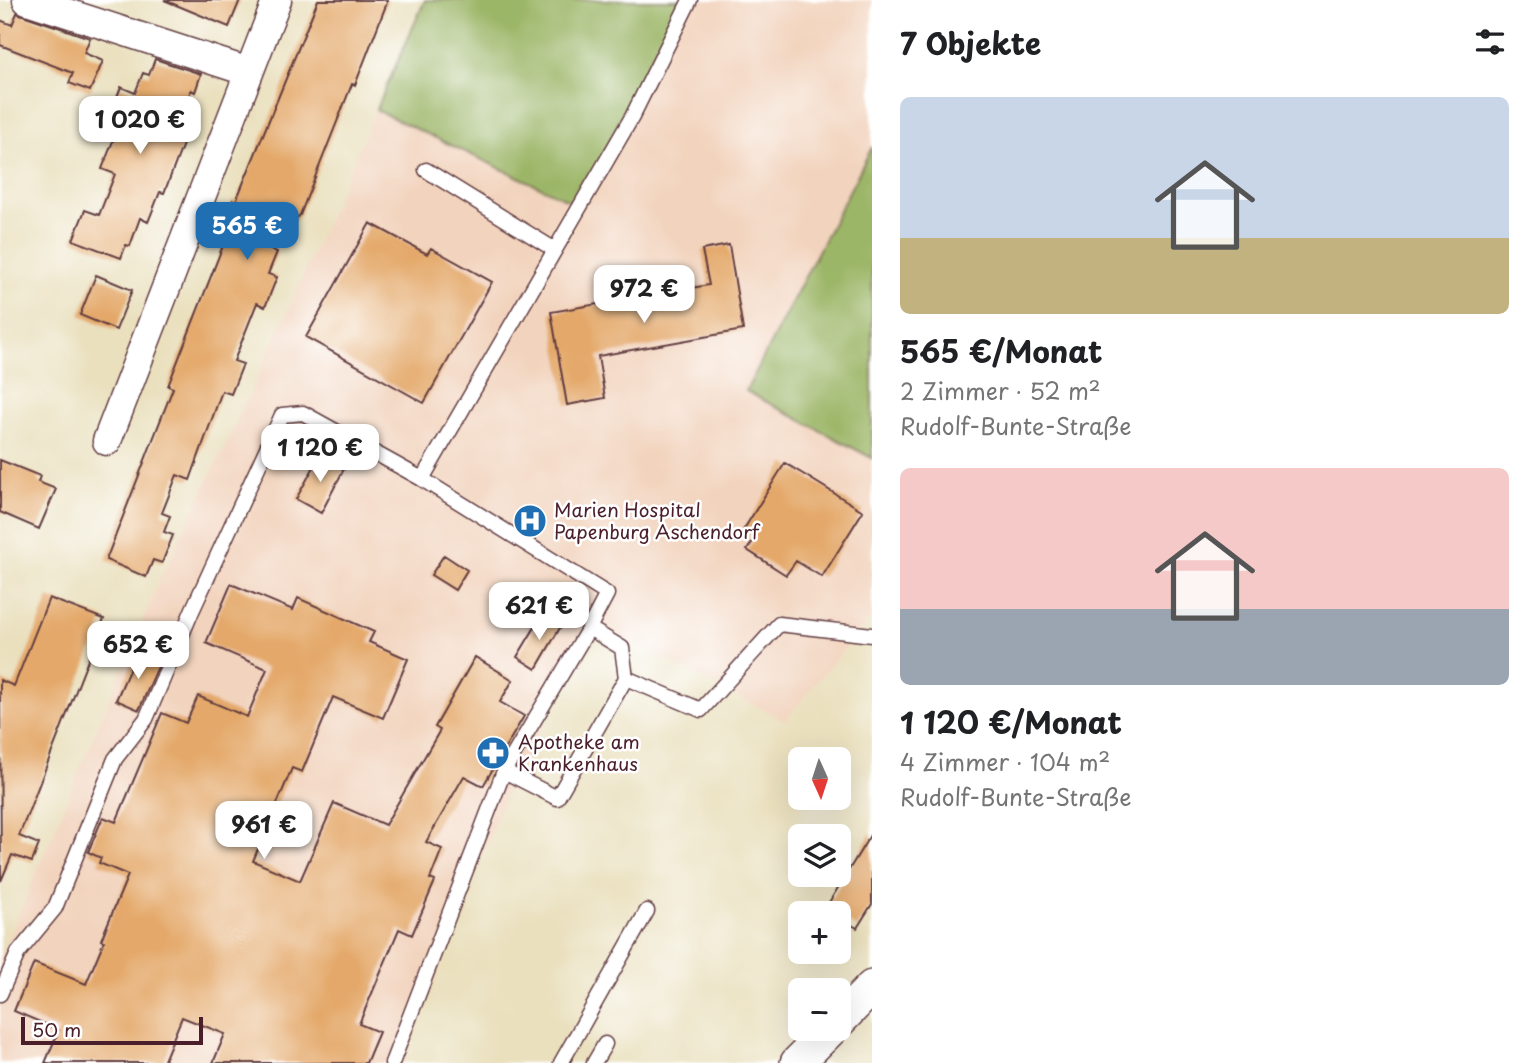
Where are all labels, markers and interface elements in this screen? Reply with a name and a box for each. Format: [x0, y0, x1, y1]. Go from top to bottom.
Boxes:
text: 7 Objekte [900, 20, 1041, 65]
icon: filters [1471, 23, 1509, 61]
pin: 1 020 € [75, 96, 205, 156]
text: 1 020 € [95, 101, 185, 136]
icon: home [1142, 142, 1268, 268]
pin: 565 € [198, 202, 296, 262]
text: 565 € [212, 207, 282, 242]
pin: 972 € [595, 266, 693, 325]
text: 972 € [610, 270, 678, 305]
text: 565 €/Monat [900, 328, 1102, 373]
text: 2 Zimmer · 52 m² [900, 373, 1101, 408]
text: Rudolf-Bunte-Straße [900, 408, 1131, 443]
pin: 1 120 € [255, 424, 385, 484]
text: 1 120 € [277, 429, 363, 464]
place label: Marien Hospital Papenburg Aschendorf [554, 495, 761, 545]
hospital icon: Marien Hospital Papenburg Aschendorf [511, 502, 549, 540]
icon: home [1142, 513, 1268, 639]
pin: 621 € [490, 582, 588, 642]
text: 621 € [505, 587, 573, 622]
pin: 652 € [89, 622, 187, 681]
text: 652 € [103, 626, 173, 661]
text: 1 120 €/Monat [900, 699, 1122, 744]
place label: Apotheke am Krankenhaus [518, 727, 640, 777]
pharmacy icon: Apotheke am Krankenhaus [474, 734, 512, 772]
text: 4 Zimmer · 104 m² [900, 744, 1110, 779]
north arrow [788, 747, 850, 810]
map controls [788, 747, 851, 1041]
text: Rudolf-Bunte-Straße [900, 779, 1131, 814]
pin: 961 € [215, 802, 313, 861]
text: 961 € [231, 806, 297, 841]
button: layers [788, 824, 851, 887]
button: + [788, 901, 851, 964]
button: − [788, 978, 851, 1041]
scale bar [21, 1014, 203, 1046]
text: 50 m [32, 1015, 81, 1043]

